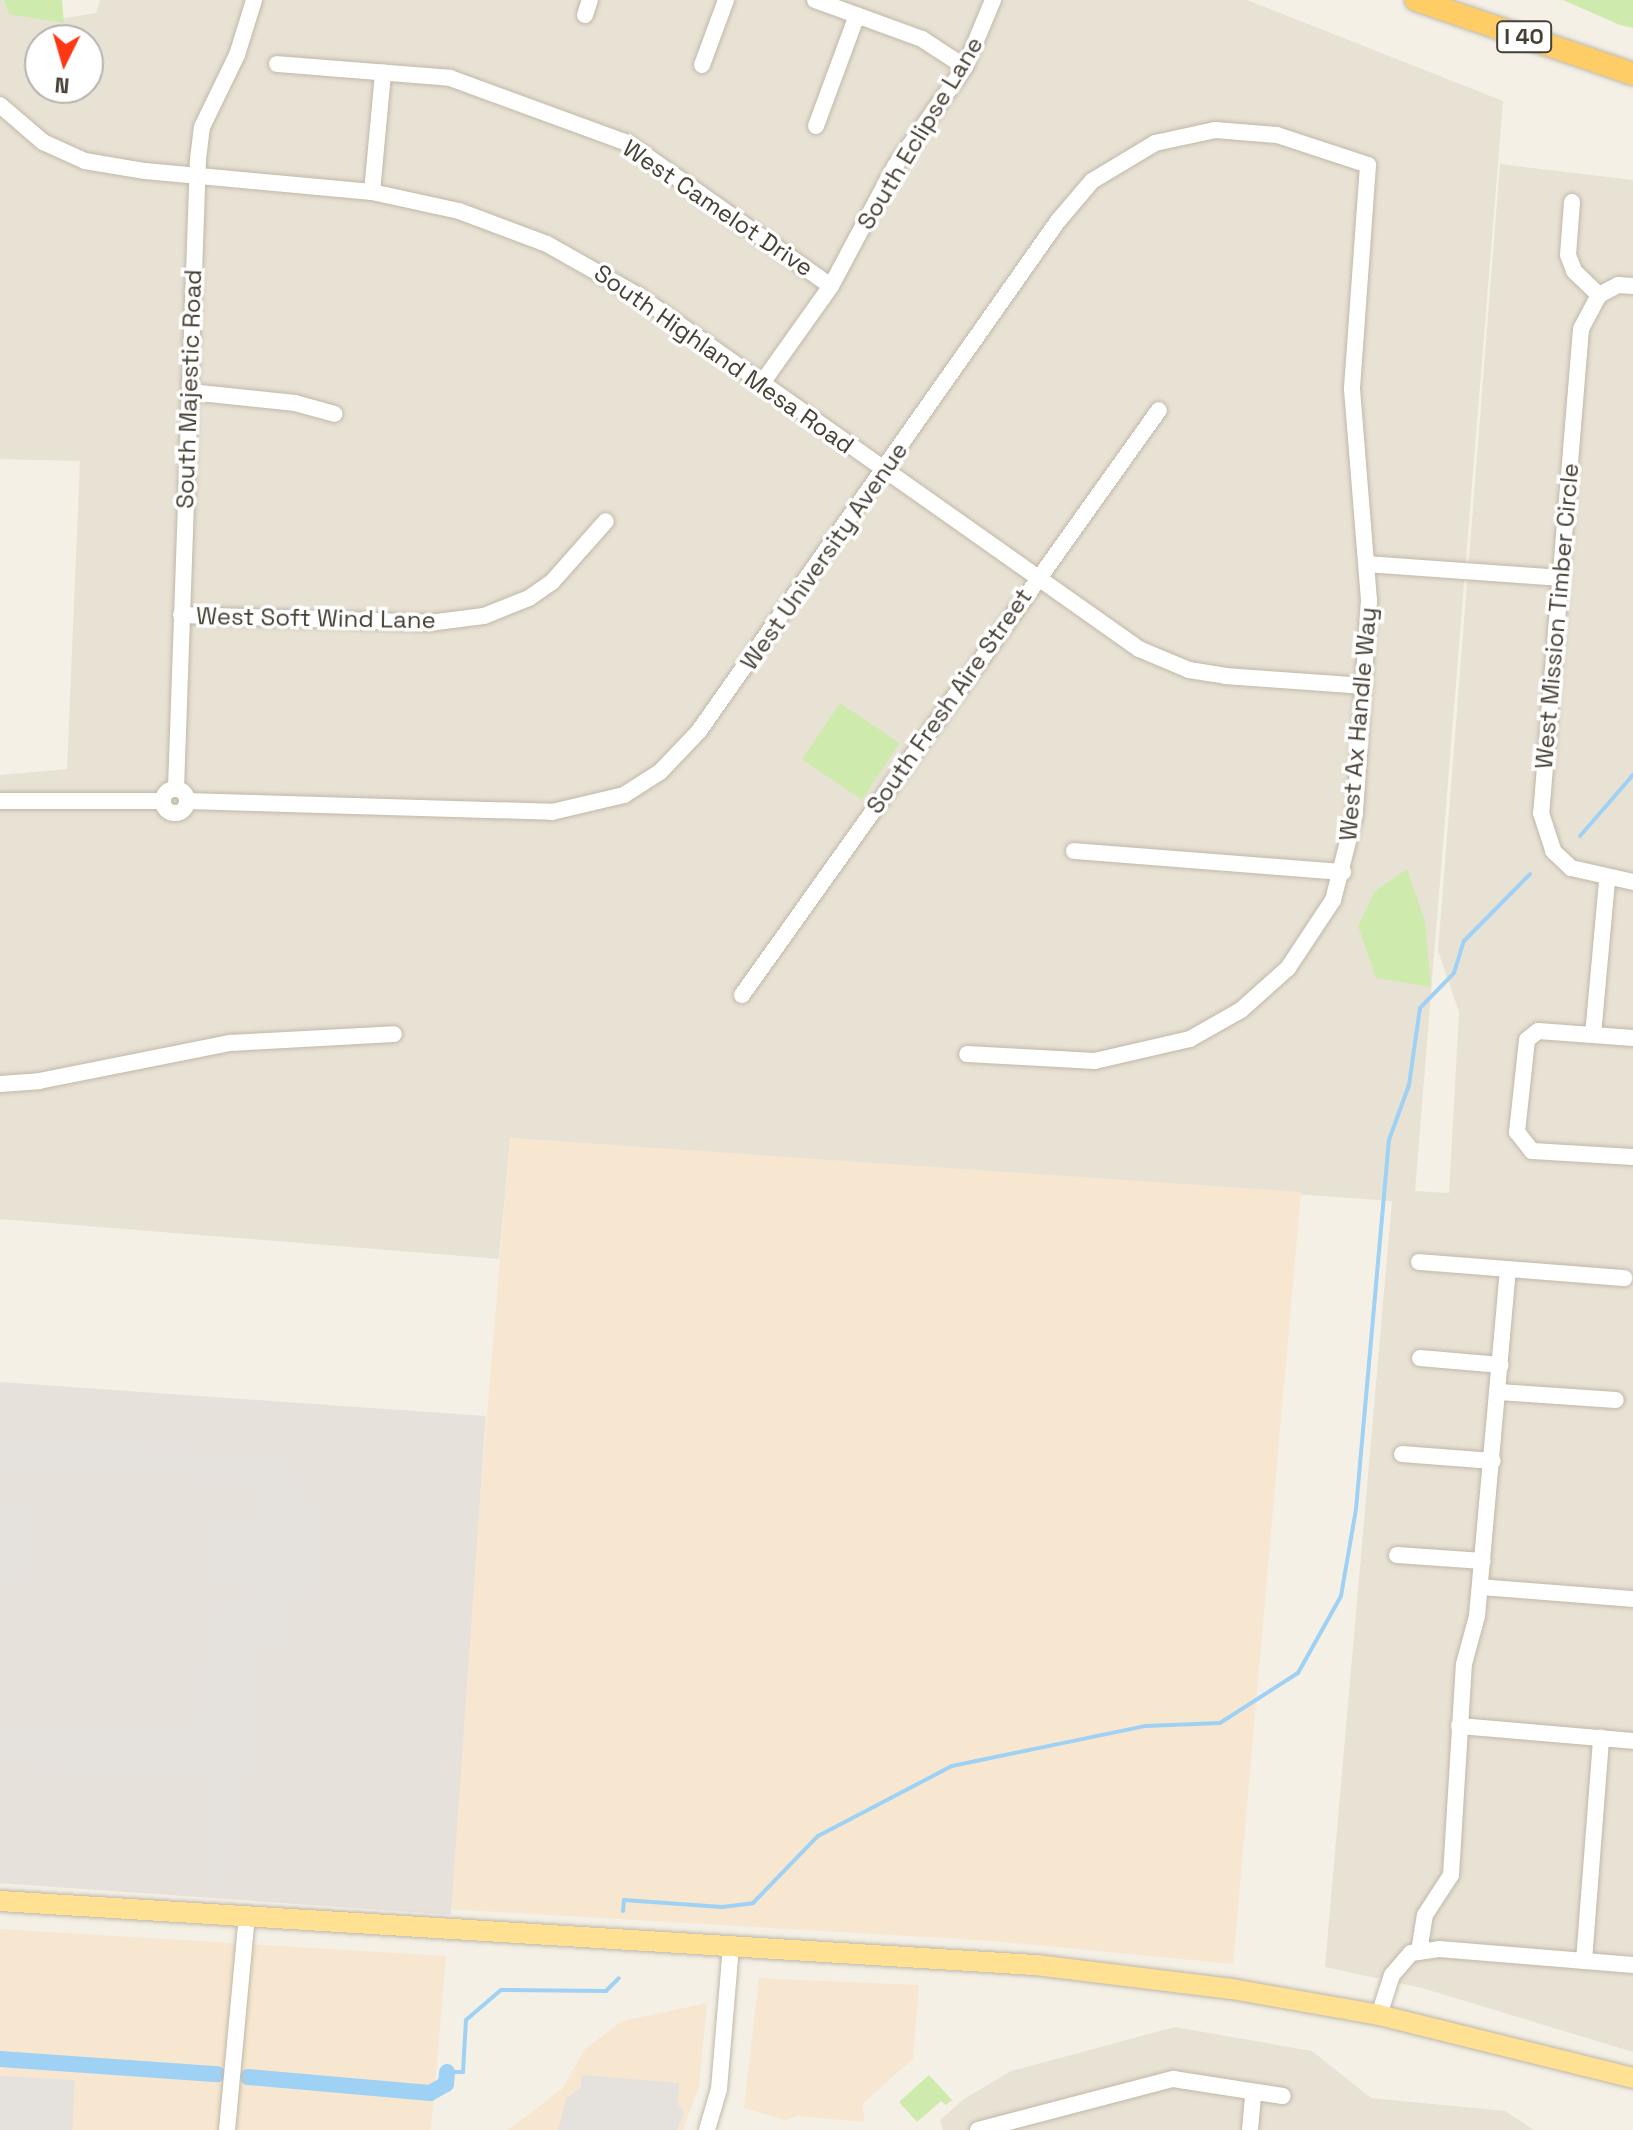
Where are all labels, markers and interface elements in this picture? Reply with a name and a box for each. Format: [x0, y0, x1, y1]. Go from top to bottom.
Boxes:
road number: I 40 [1496, 19, 1552, 55]
north arrow [24, 24, 104, 104]
street label: South Eclipse Lane [851, 31, 989, 235]
text: N [54, 71, 71, 101]
street label: West Camelot Drive [617, 134, 819, 282]
street label: South Highland Mesa Road [589, 258, 859, 460]
street label: South Majestic Road [170, 269, 208, 509]
street label: West University Avenue [734, 436, 914, 676]
street label: West Mission Timber Circle [1529, 462, 1585, 770]
street label: South Fresh Aire Street [860, 583, 1038, 819]
street label: West Soft Wind Lane [196, 602, 436, 634]
street label: West Ax Handle Way [1333, 606, 1383, 842]

